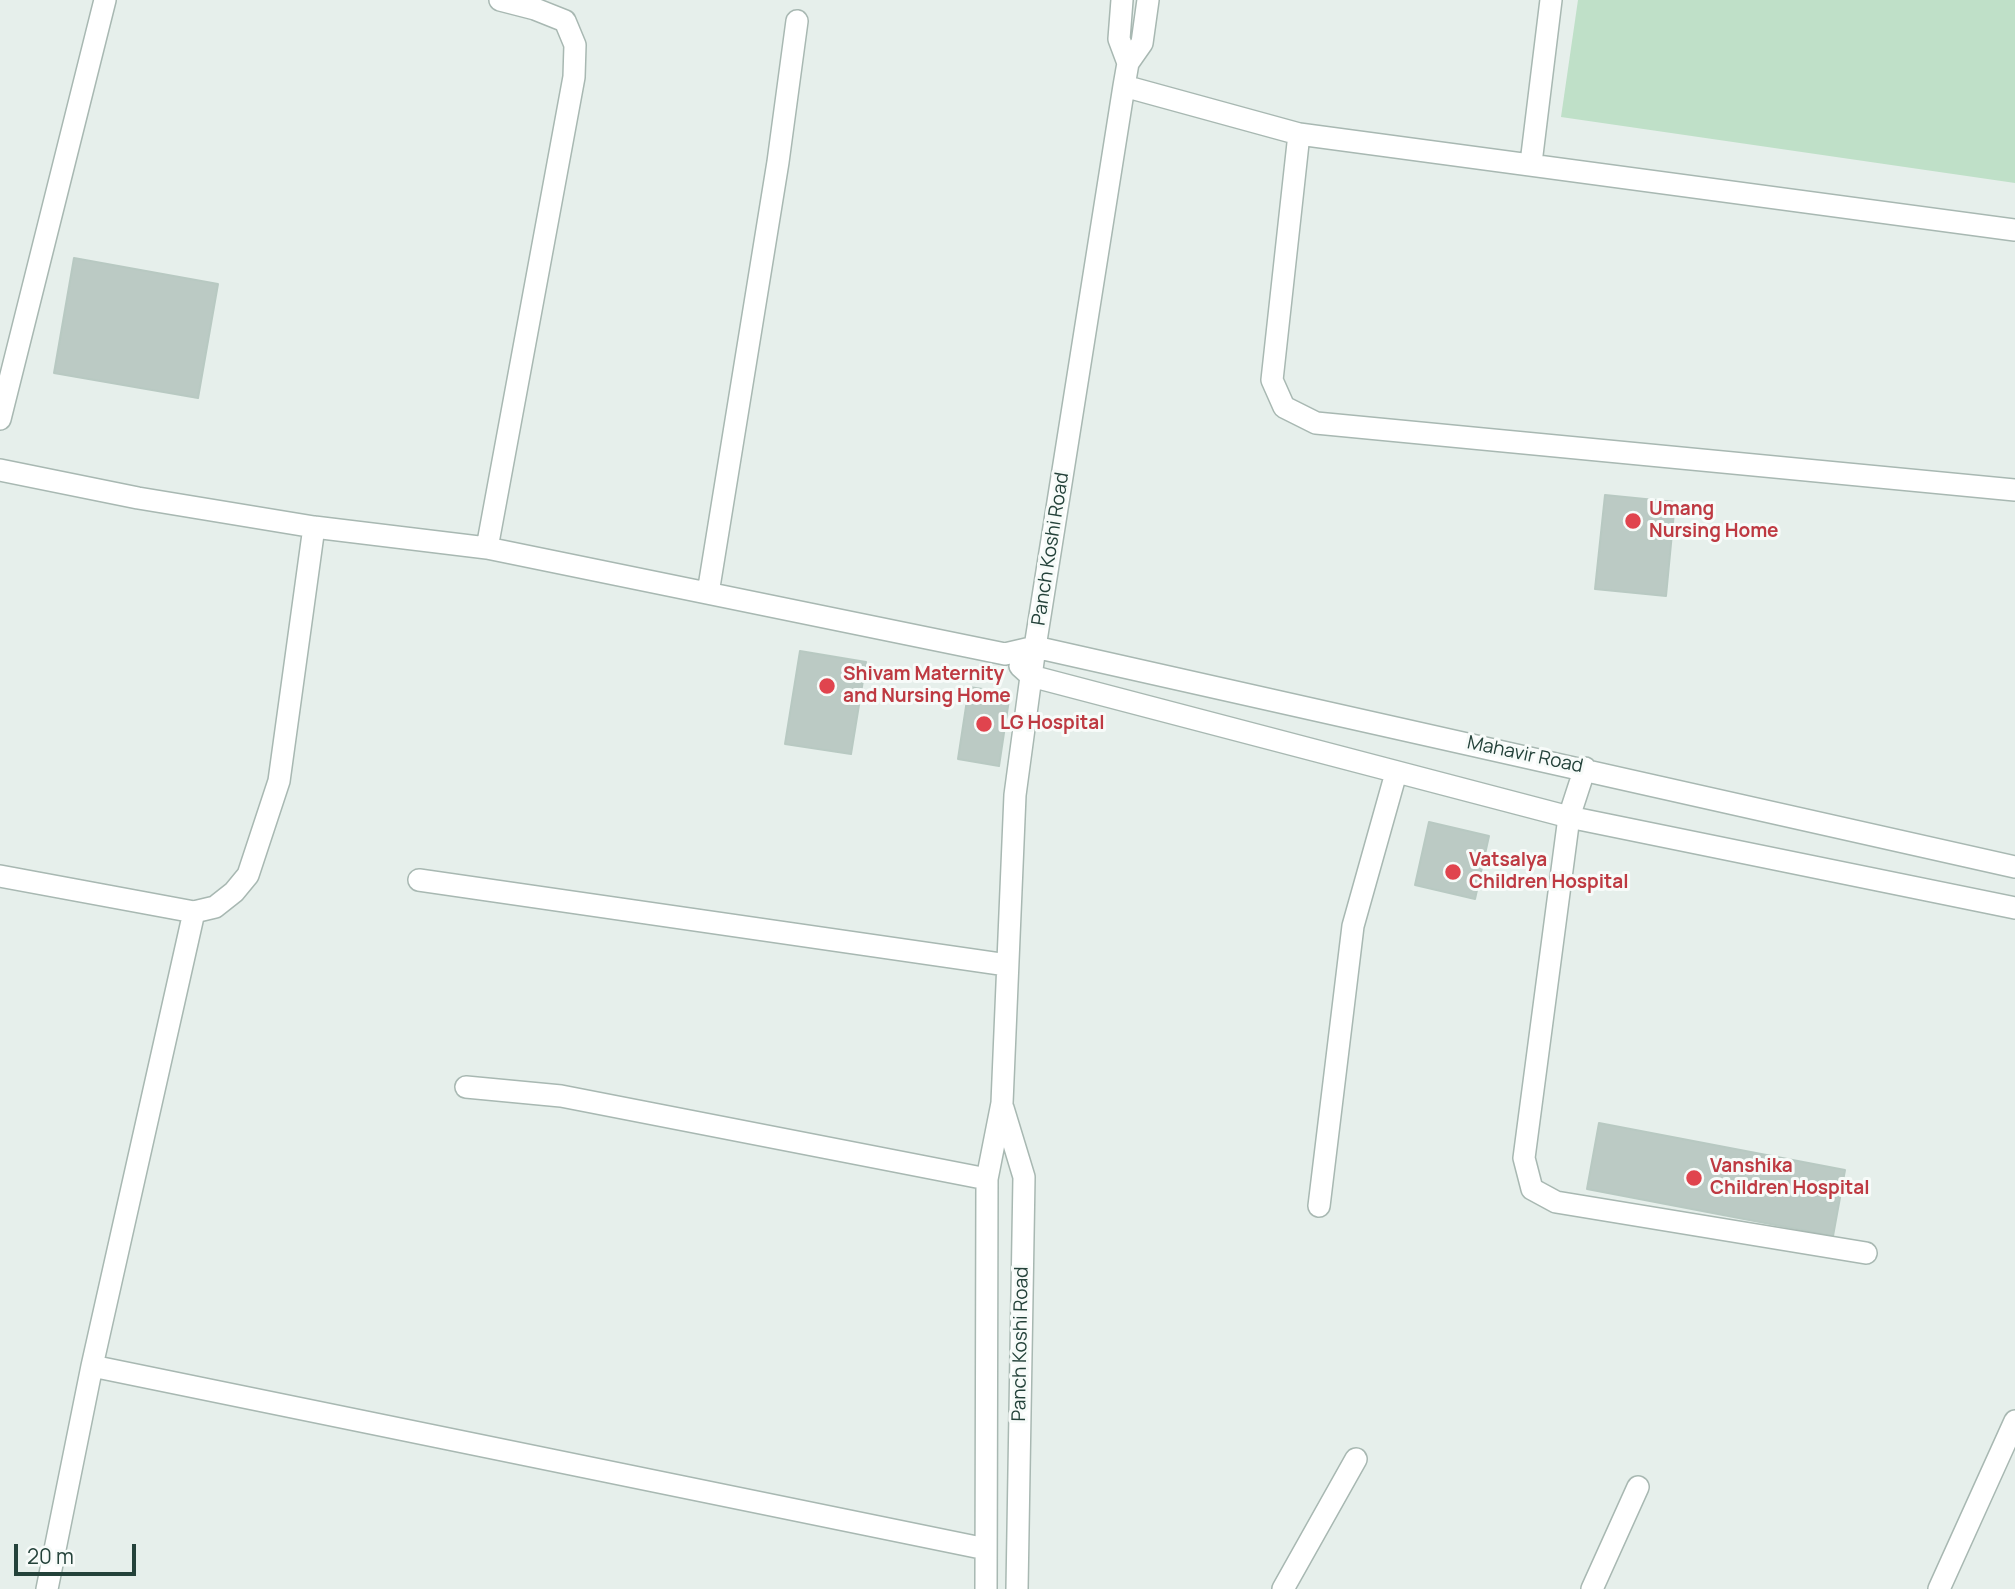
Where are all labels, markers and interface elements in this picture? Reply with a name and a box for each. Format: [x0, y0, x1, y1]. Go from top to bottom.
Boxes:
street label: Panch Koshi Road [1028, 471, 1074, 627]
place label: Umang Nursing Home [1649, 499, 1779, 543]
marker: Umang Nursing Home [1623, 511, 1643, 531]
place label: Shivam Maternity and Nursing Home [843, 664, 1011, 708]
marker: Shivam Maternity and Nursing Home [817, 676, 837, 696]
place label: LG Hospital [1000, 713, 1104, 735]
marker: LG Hospital [974, 714, 994, 734]
street label: Mahavir Road [1465, 732, 1585, 778]
place label: Vatsalya Children Hospital [1469, 850, 1629, 894]
marker: Vatsalya Children Hospital [1443, 862, 1463, 882]
place label: Vanshika Children Hospital [1710, 1156, 1870, 1200]
marker: Vanshika Children Hospital [1684, 1168, 1704, 1188]
street label: Panch Koshi Road [1008, 1267, 1034, 1421]
scale bar [18, 1530, 140, 1574]
text: 20 m [27, 1542, 74, 1570]

